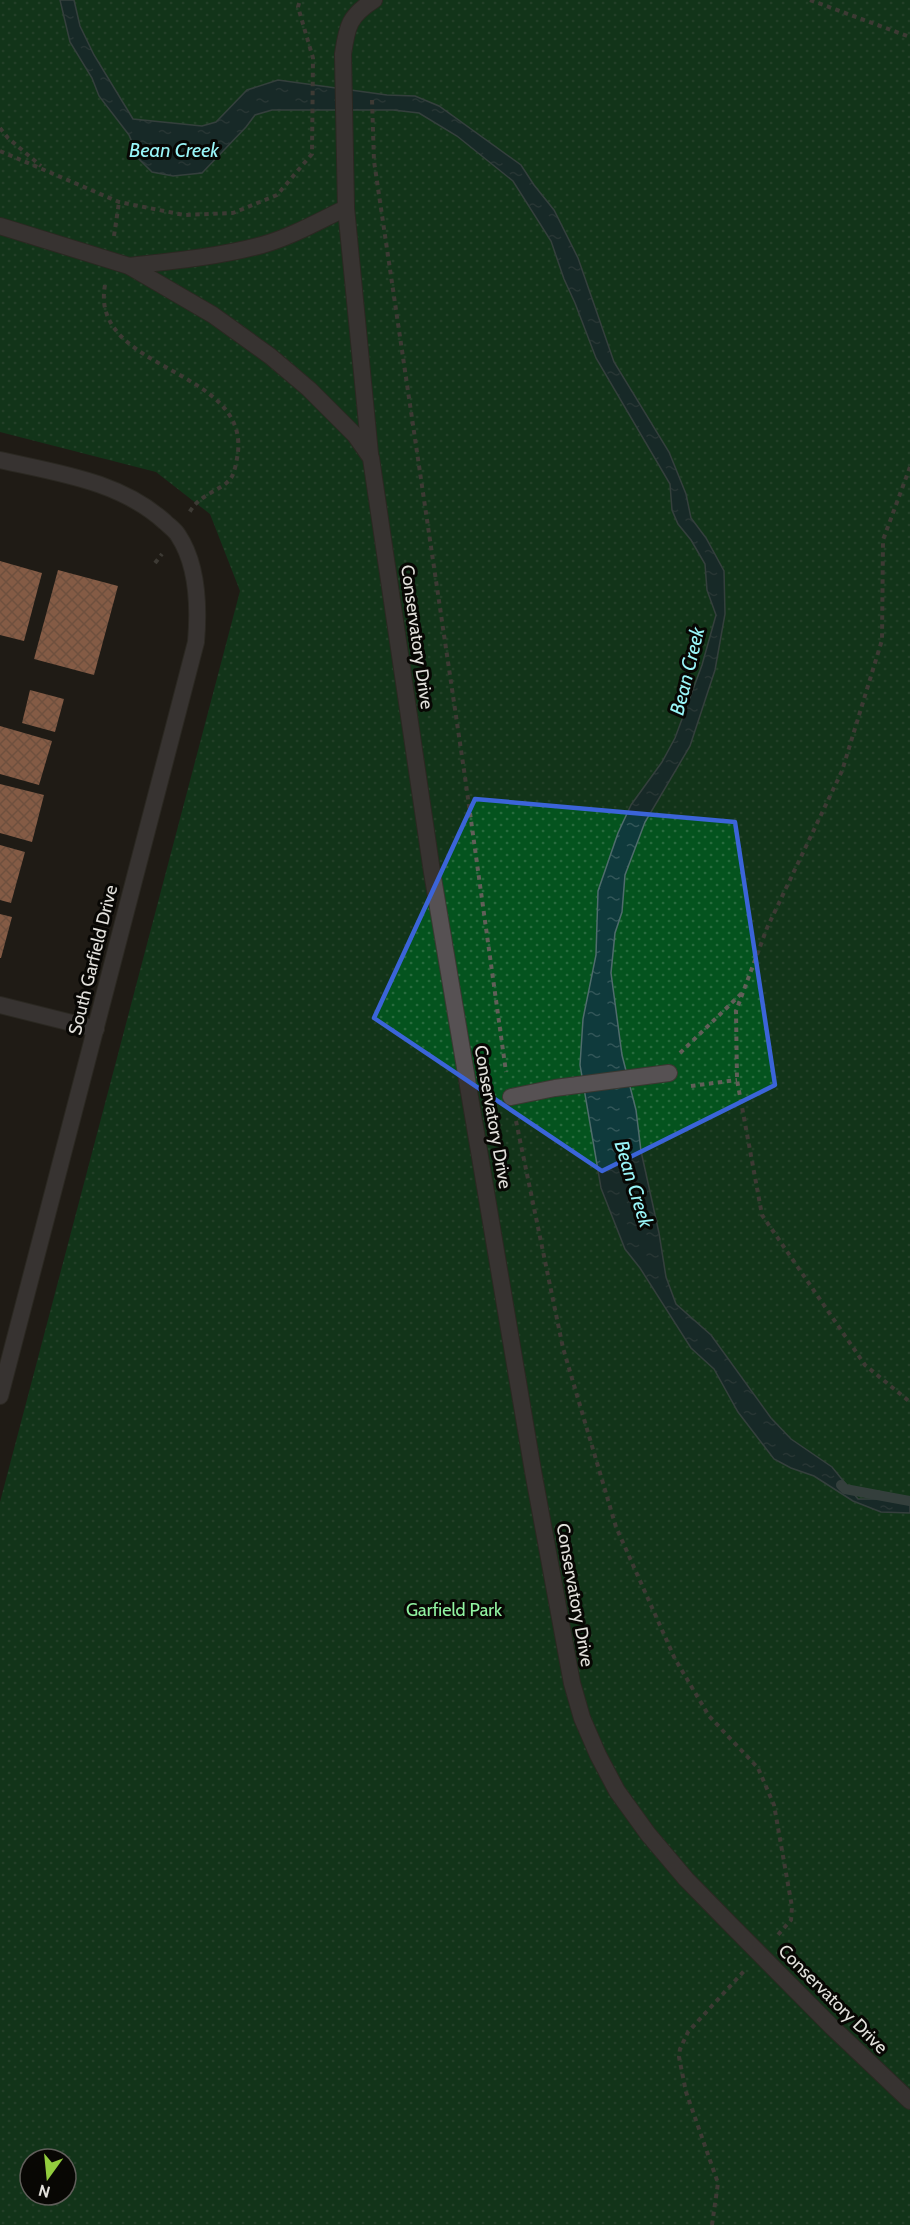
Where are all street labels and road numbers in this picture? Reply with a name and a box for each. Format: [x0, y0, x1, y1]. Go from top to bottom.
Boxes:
street label: Conservatory Drive [396, 563, 438, 711]
street label: South Garfield Drive [64, 883, 122, 1037]
street label: Conservatory Drive [470, 1043, 516, 1191]
street label: Conservatory Drive [552, 1521, 598, 1669]
street label: Conservatory Drive [774, 1940, 892, 2058]

